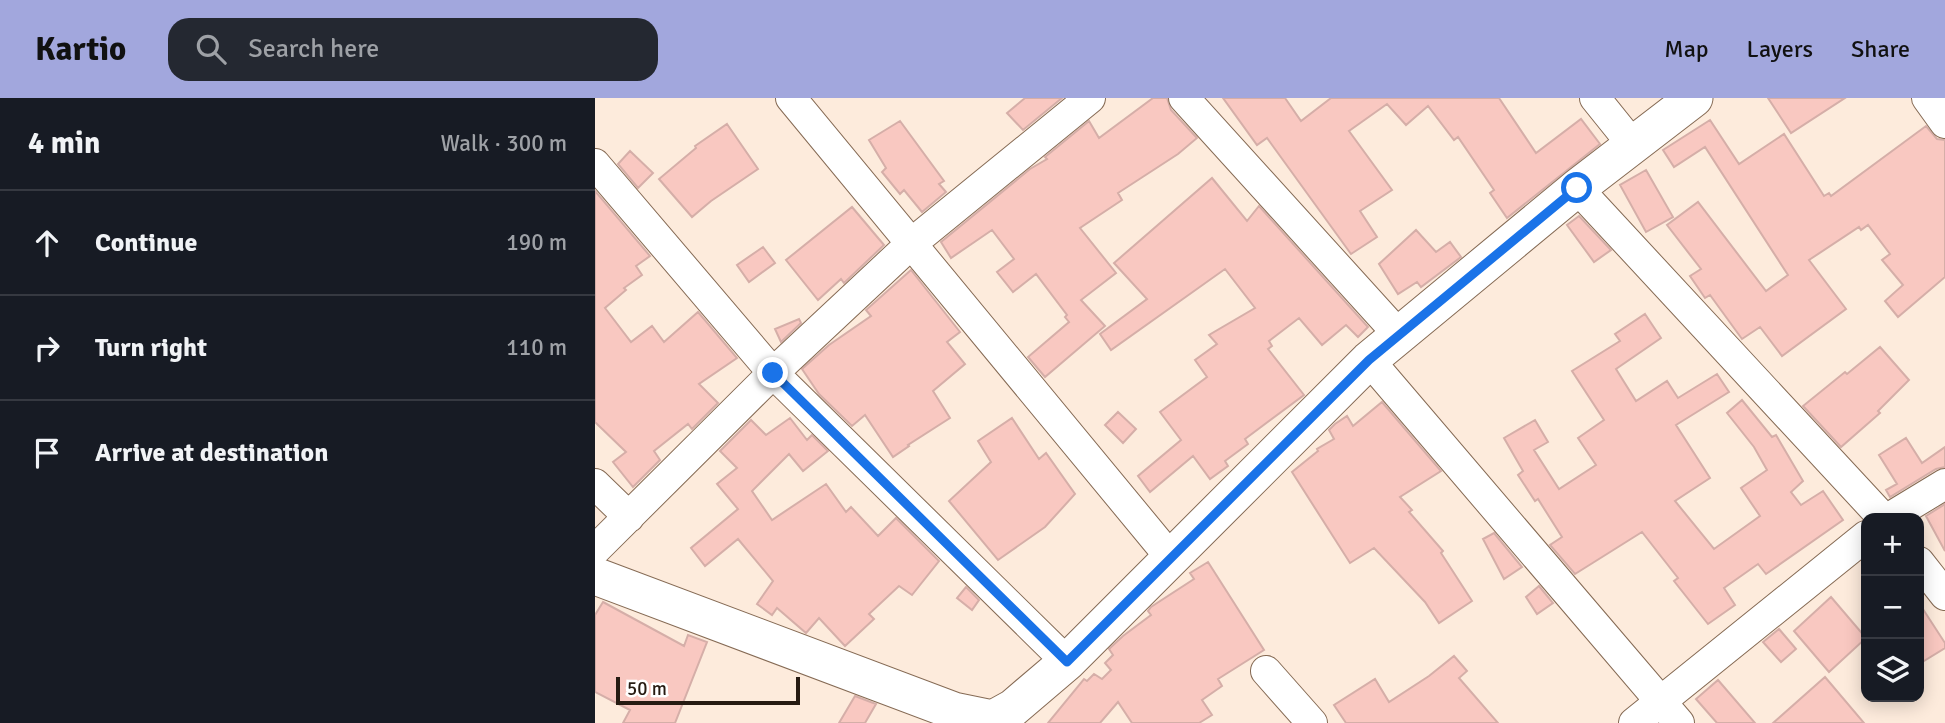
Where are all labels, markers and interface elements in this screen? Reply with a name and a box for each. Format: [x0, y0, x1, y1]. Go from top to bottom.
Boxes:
search box [168, 18, 658, 81]
text: Kartio [35, 29, 126, 70]
icon: search [192, 30, 230, 68]
text: Search here [248, 33, 379, 65]
text: Map [1664, 34, 1709, 64]
text: Layers [1747, 34, 1813, 64]
text: Share [1851, 34, 1910, 64]
text: 4 min [28, 125, 100, 162]
text: Walk · 300 m [441, 129, 567, 158]
route start [1561, 172, 1592, 203]
icon: ahead [28, 224, 66, 262]
text: Continue [95, 227, 197, 259]
text: 190 m [506, 228, 567, 257]
icon: right [28, 329, 66, 367]
text: Turn right [95, 332, 207, 364]
text: 110 m [506, 333, 567, 362]
route end [757, 357, 788, 388]
icon: arrive [28, 434, 66, 472]
text: Arrive at destination [95, 437, 328, 469]
map controls [1861, 513, 1924, 702]
button: + [1861, 513, 1924, 576]
button: − [1861, 576, 1924, 639]
button: layers [1861, 639, 1924, 702]
scale bar [616, 674, 800, 706]
text: 50 m [627, 677, 667, 701]

